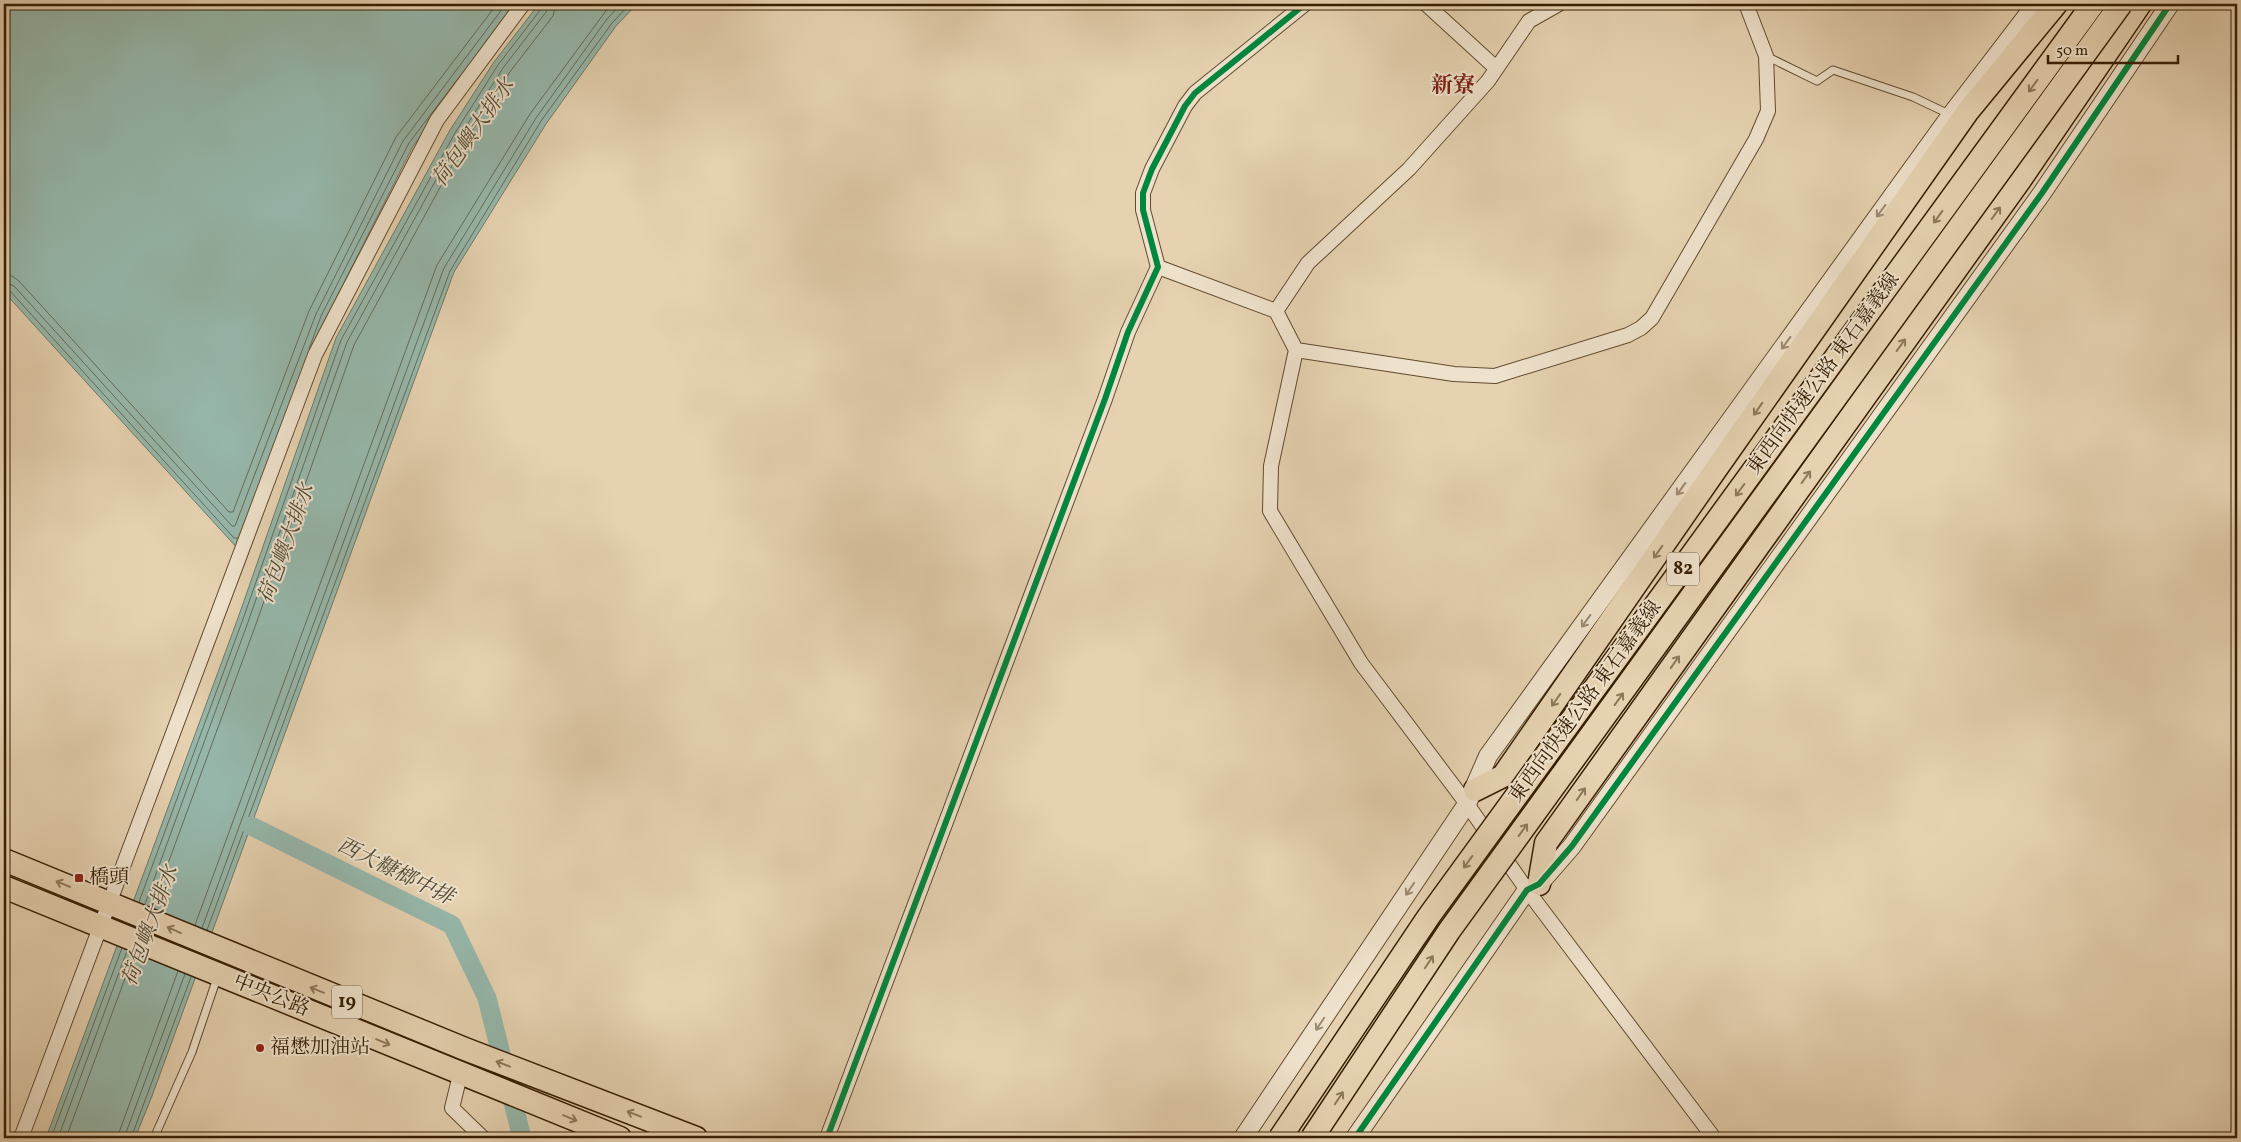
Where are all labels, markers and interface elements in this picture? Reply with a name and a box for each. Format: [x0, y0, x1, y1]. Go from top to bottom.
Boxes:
scale bar [2048, 32, 2178, 64]
text: 50 m [2056, 41, 2088, 62]
water label: 荷包嶼大排水 [426, 71, 523, 193]
district label: 新寮 [1431, 71, 1475, 102]
one-way arrow [2028, 79, 2039, 92]
one-way arrow [1876, 204, 1886, 218]
one-way arrow [1991, 206, 2001, 220]
one-way arrow [1933, 210, 1943, 224]
street label: 東西向快速公路 東石嘉義線 [1741, 267, 1907, 481]
one-way arrow [1781, 336, 1791, 350]
one-way arrow [1896, 338, 1906, 352]
one-way arrow [1752, 402, 1763, 416]
one-way arrow [1801, 470, 1811, 484]
water label: 荷包嶼大排水 [252, 478, 323, 608]
one-way arrow [1676, 482, 1686, 496]
one-way arrow [1735, 483, 1745, 497]
one-way arrow [1653, 545, 1663, 559]
road number: 82 [1667, 552, 1699, 586]
street label: 東西向快速公路 東石嘉義線 [1503, 595, 1669, 809]
one-way arrow [1581, 614, 1591, 628]
one-way arrow [1670, 655, 1680, 669]
one-way arrow [1614, 692, 1624, 706]
one-way arrow [1551, 693, 1561, 707]
one-way arrow [1576, 787, 1586, 801]
one-way arrow [1518, 823, 1528, 837]
water label: 西大糠榔中排 [332, 831, 461, 914]
one-way arrow [1463, 855, 1474, 868]
water label: 荷包嶼大排水 [116, 860, 187, 990]
place label: 橋頭 [89, 864, 129, 892]
marker: 橋頭 [73, 872, 85, 884]
one-way arrow [56, 878, 71, 887]
one-way arrow [1405, 882, 1415, 896]
one-way arrow [167, 925, 182, 935]
one-way arrow [1424, 956, 1434, 970]
street label: 中央公路 [229, 968, 313, 1024]
one-way arrow [310, 984, 325, 994]
road number: 19 [332, 986, 362, 1019]
one-way arrow [1315, 1017, 1325, 1031]
place label: 福懋加油站 [270, 1034, 370, 1062]
one-way arrow [375, 1037, 390, 1047]
marker: 福懋加油站 [254, 1042, 266, 1054]
one-way arrow [496, 1059, 511, 1068]
one-way arrow [1334, 1091, 1344, 1105]
one-way arrow [627, 1109, 642, 1119]
one-way arrow [562, 1114, 577, 1124]

